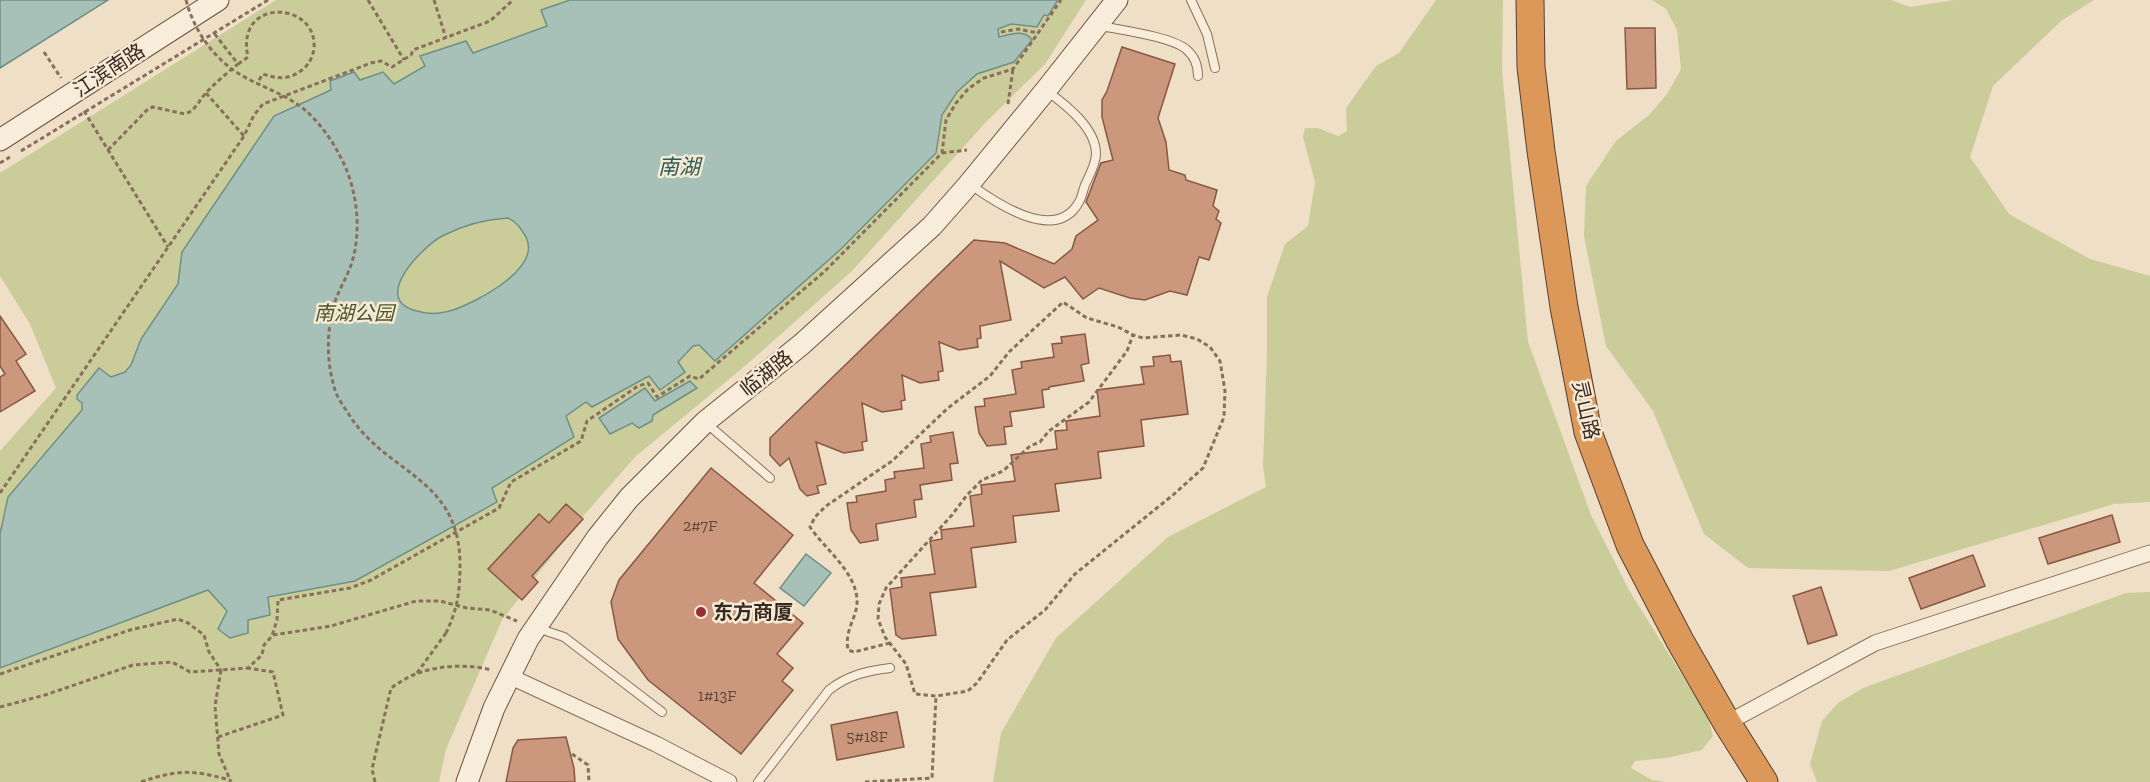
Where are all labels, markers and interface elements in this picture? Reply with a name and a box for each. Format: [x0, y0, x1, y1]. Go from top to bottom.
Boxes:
street label: 江滨南路 [69, 38, 149, 102]
water label: 南湖 [658, 154, 703, 179]
park label: 南湖公园 [314, 301, 397, 325]
street label: 临湖路 [735, 345, 797, 401]
street label: 灵山路 [1568, 378, 1604, 442]
house number: 2#7F [683, 516, 717, 535]
place label: 东方商厦 [713, 600, 793, 624]
marker: 东方商厦 [694, 605, 708, 619]
house number: 1#13F [698, 686, 736, 705]
house number: 5#18F [846, 727, 888, 746]

